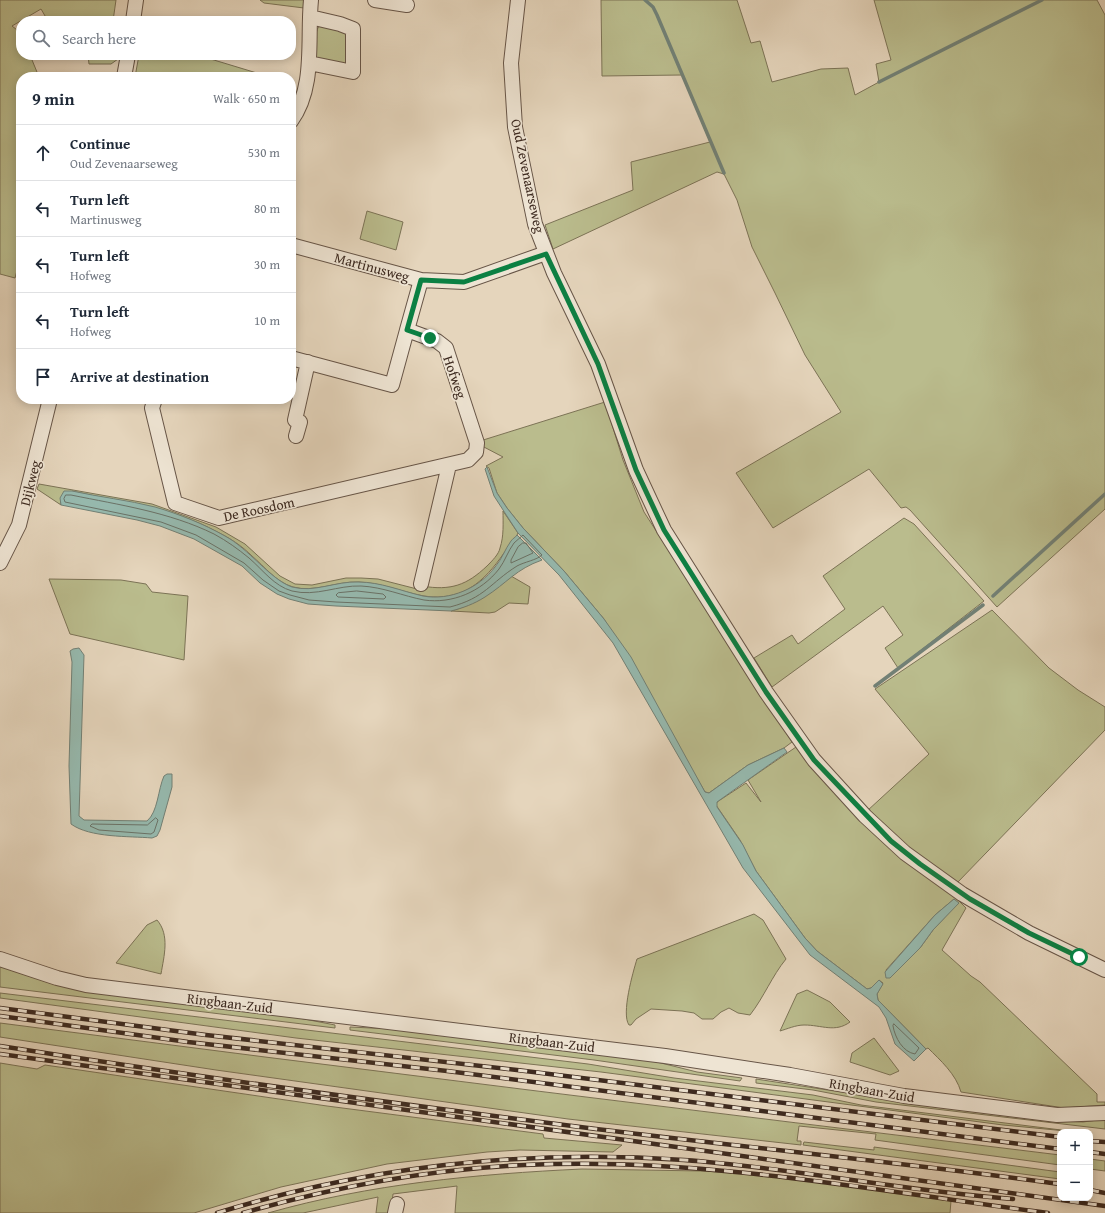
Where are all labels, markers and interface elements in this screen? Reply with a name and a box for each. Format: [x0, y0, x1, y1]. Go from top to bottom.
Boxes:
search box [16, 16, 296, 60]
icon: search [30, 27, 52, 49]
text: Search here [62, 28, 136, 49]
text: 9 min [32, 86, 74, 111]
text: Walk · 650 m [213, 89, 280, 108]
street label: Oud Zevenaarseweg [506, 117, 550, 235]
text: Continue [70, 133, 131, 154]
icon: ahead [32, 142, 54, 164]
text: 530 m [248, 143, 280, 162]
text: Oud Zevenaarseweg [70, 154, 178, 173]
text: Turn left [70, 189, 129, 210]
icon: left [32, 198, 54, 220]
text: 80 m [254, 199, 280, 218]
text: Martinusweg [70, 210, 141, 229]
text: Turn left [70, 245, 129, 266]
street label: Martinusweg [332, 247, 412, 287]
icon: left [32, 254, 54, 276]
text: 30 m [254, 255, 280, 274]
text: Hofweg [70, 266, 111, 285]
text: Turn left [70, 301, 129, 322]
icon: left [32, 310, 54, 332]
text: 10 m [254, 311, 280, 330]
text: Hofweg [70, 322, 111, 341]
route end [421, 329, 439, 347]
street label: Hofweg [438, 353, 472, 401]
icon: arrive [32, 366, 54, 388]
text: Arrive at destination [70, 366, 209, 387]
street label: Dijkweg [15, 458, 45, 508]
street label: De Roosdom [222, 492, 297, 526]
route start [1070, 948, 1088, 966]
street label: Ringbaan-Zuid [186, 988, 275, 1018]
street label: Ringbaan-Zuid [508, 1027, 597, 1057]
street label: Ringbaan-Zuid [828, 1073, 917, 1107]
map controls [1057, 1129, 1093, 1201]
button: + [1057, 1129, 1093, 1165]
button: − [1057, 1165, 1093, 1201]

